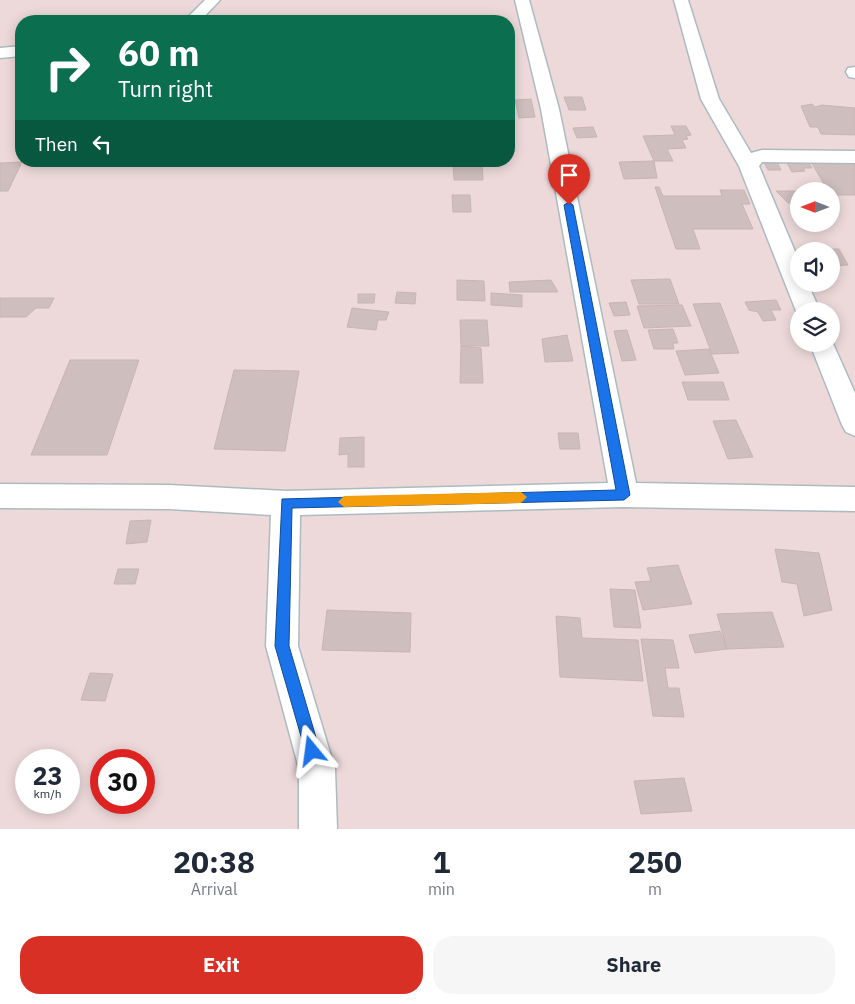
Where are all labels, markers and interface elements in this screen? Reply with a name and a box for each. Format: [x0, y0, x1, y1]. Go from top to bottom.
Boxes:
text: 60 m [118, 30, 200, 76]
icon: right [35, 35, 100, 100]
text: Turn right [118, 74, 213, 103]
icon: left [88, 130, 116, 158]
text: Then [35, 132, 78, 156]
pin [548, 154, 590, 205]
icon: arrive [555, 161, 583, 189]
north arrow [790, 182, 840, 232]
map controls [790, 182, 840, 352]
button: sound [790, 242, 840, 292]
button: layers [790, 302, 840, 352]
position arrow [285, 724, 337, 776]
speed limit sign: 30 [90, 749, 155, 814]
text: 23 [32, 759, 63, 792]
text: km/h [33, 786, 62, 801]
text: 20:38 [173, 842, 255, 881]
text: 1 [432, 842, 450, 881]
text: 250 [628, 842, 682, 881]
text: Arrival [191, 879, 237, 899]
text: min [428, 879, 455, 899]
text: m [648, 879, 662, 899]
button: Exit [20, 936, 423, 994]
button: Share [433, 936, 835, 994]

